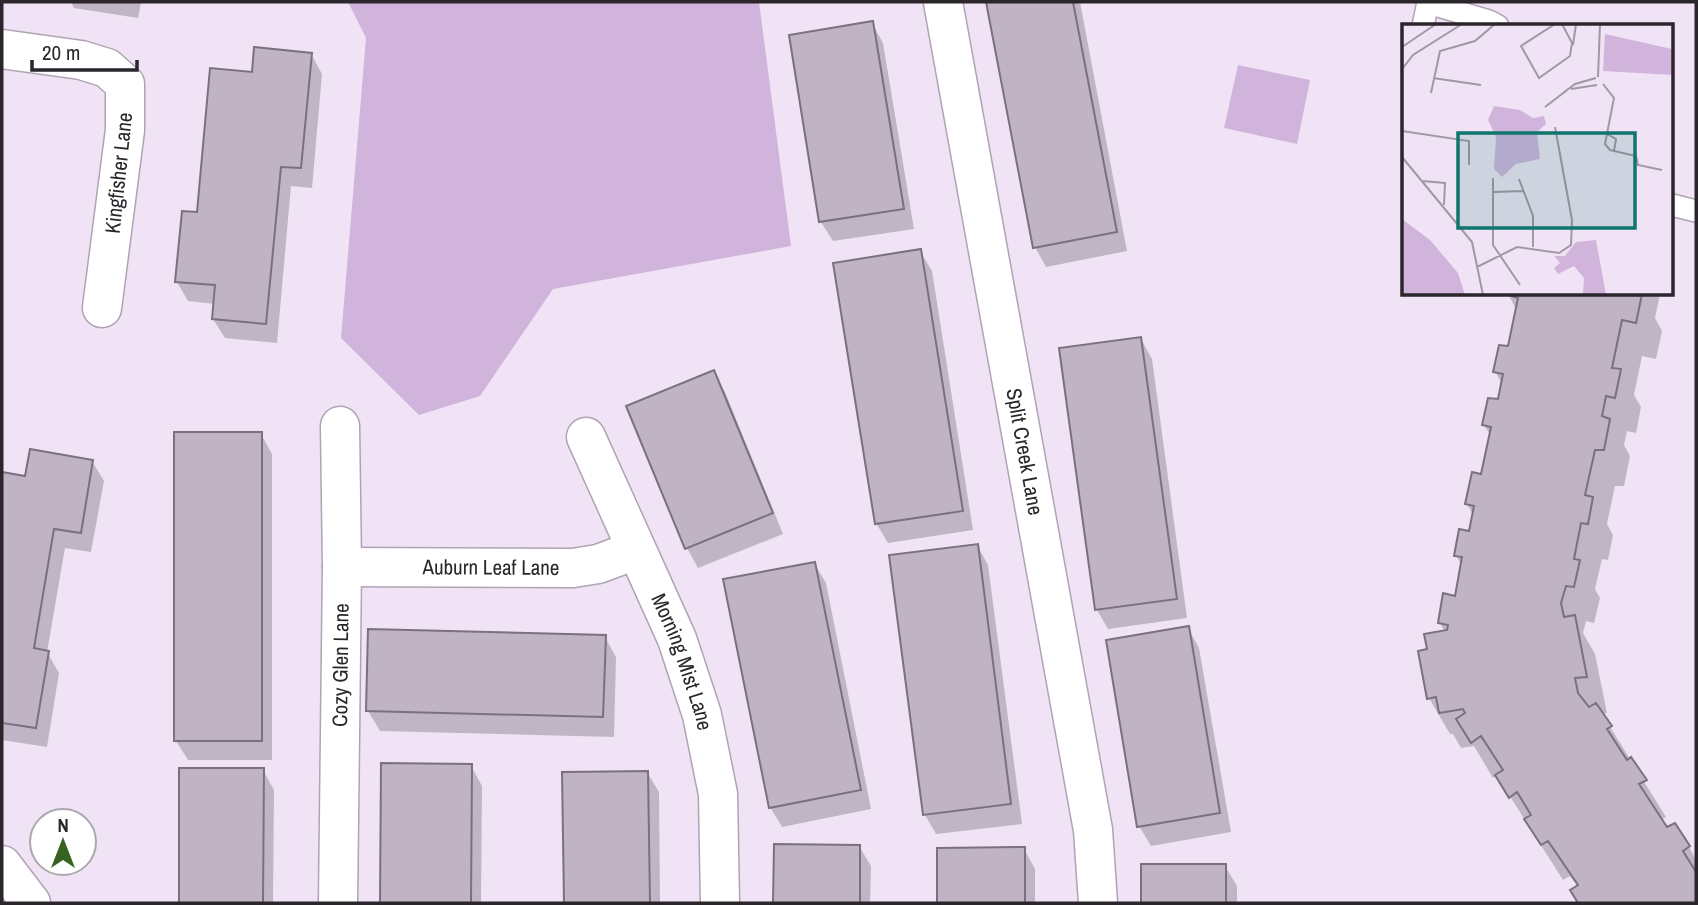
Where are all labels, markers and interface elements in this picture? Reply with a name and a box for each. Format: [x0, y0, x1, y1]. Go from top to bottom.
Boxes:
inset map [1402, 24, 1674, 296]
scale bar [32, 28, 136, 72]
text: 20 m [42, 38, 80, 67]
street label: Kingfisher Lane [98, 111, 139, 235]
street label: Split Creek Lane [999, 386, 1051, 517]
street label: Auburn Leaf Lane [421, 552, 560, 582]
street label: Morning Mist Lane [644, 589, 720, 733]
street label: Cozy Glen Lane [325, 603, 356, 727]
north arrow [28, 807, 98, 877]
text: N [57, 812, 69, 838]

